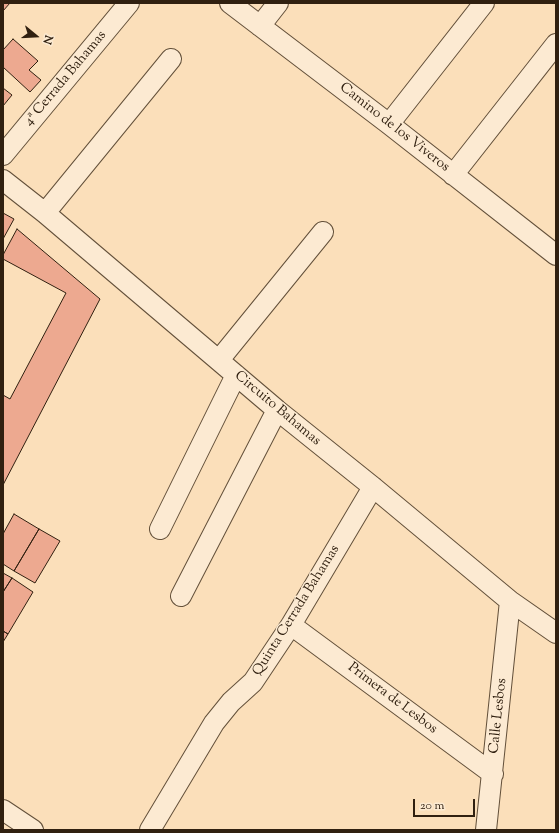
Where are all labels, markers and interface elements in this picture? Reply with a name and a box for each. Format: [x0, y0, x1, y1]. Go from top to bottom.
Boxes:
north arrow [16, 16, 56, 56]
street label: 4ª Cerrada Bahamas [21, 28, 111, 130]
text: N [38, 33, 56, 46]
street label: Camino de los Viveros [336, 80, 452, 176]
street label: Circuito Bahamas [230, 368, 324, 450]
street label: Quinta Cerrada Bahamas [250, 542, 344, 680]
street label: Primera de Lesbos [344, 660, 440, 738]
street label: Calle Lesbos [487, 677, 511, 755]
scale bar [415, 791, 477, 817]
text: 20 m [420, 797, 444, 815]

